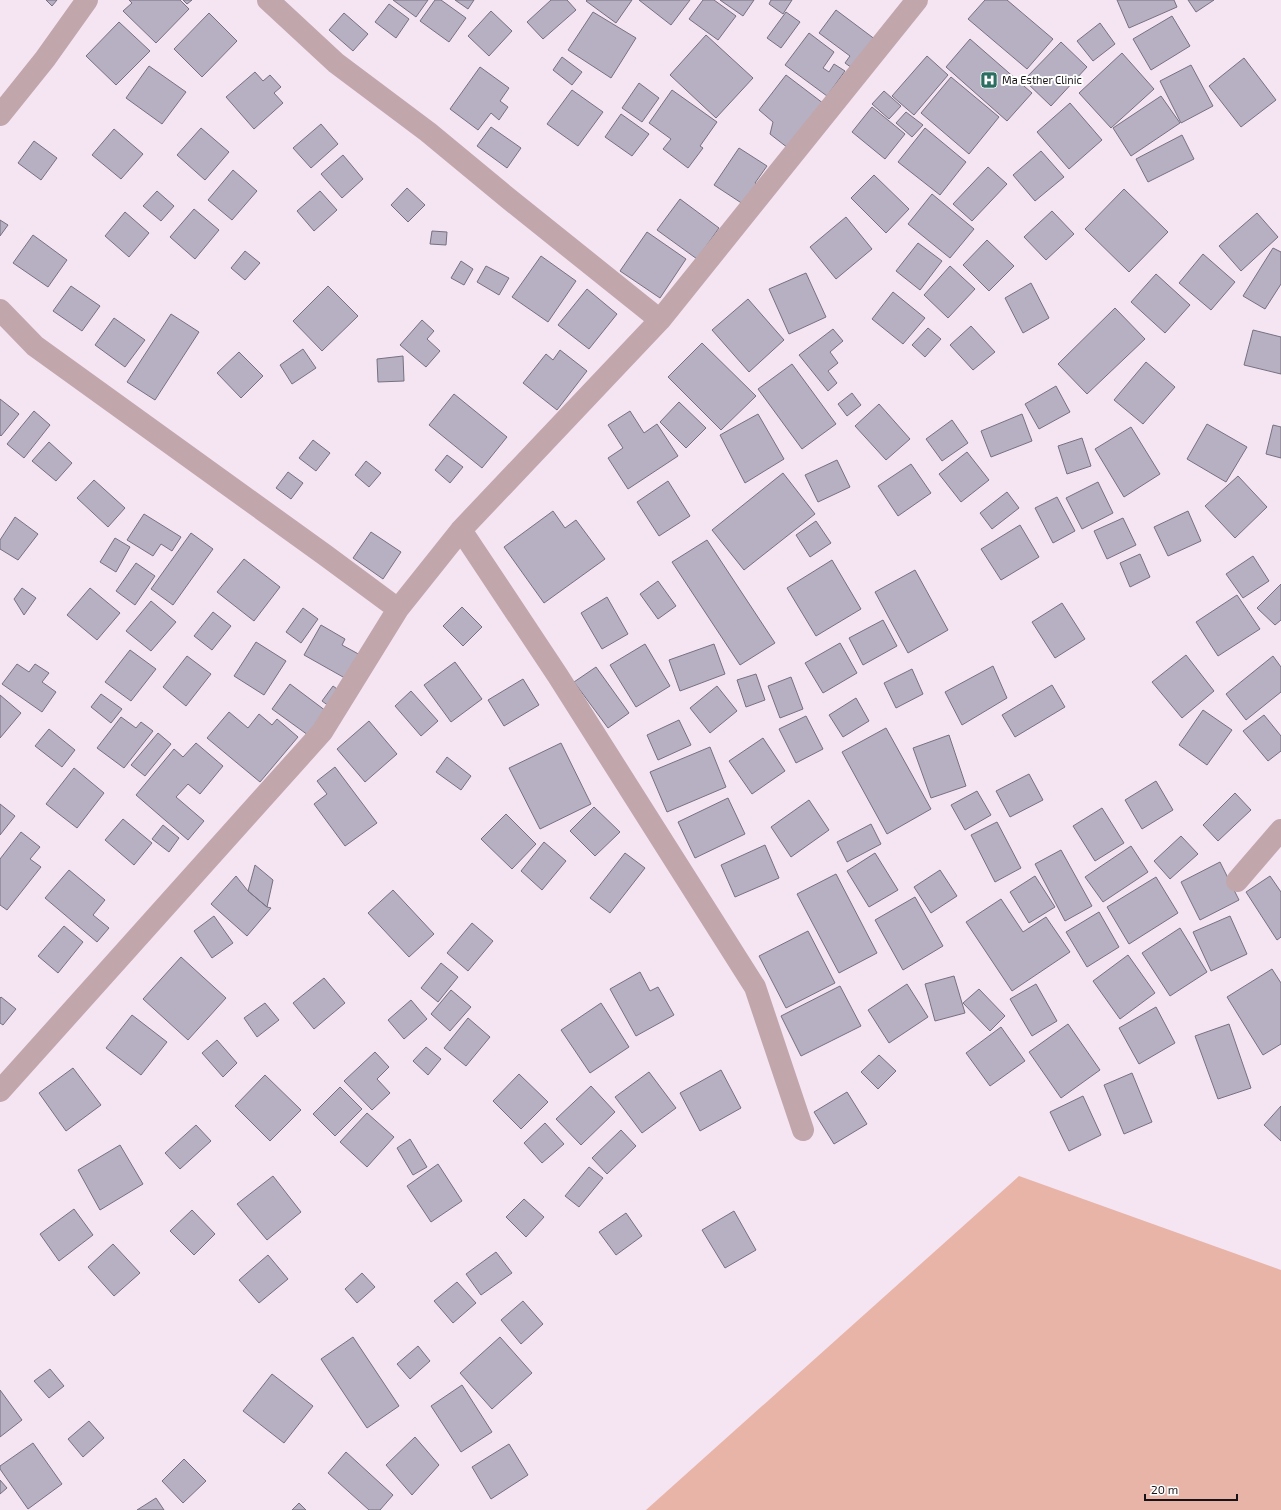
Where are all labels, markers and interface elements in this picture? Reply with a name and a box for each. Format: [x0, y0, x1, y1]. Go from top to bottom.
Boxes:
hospital icon: Ma Esther Clinic [979, 70, 999, 90]
place label: Ma Esther Clinic [1002, 73, 1082, 86]
scale bar [1145, 1476, 1237, 1502]
text: 20 m [1151, 1482, 1178, 1496]

